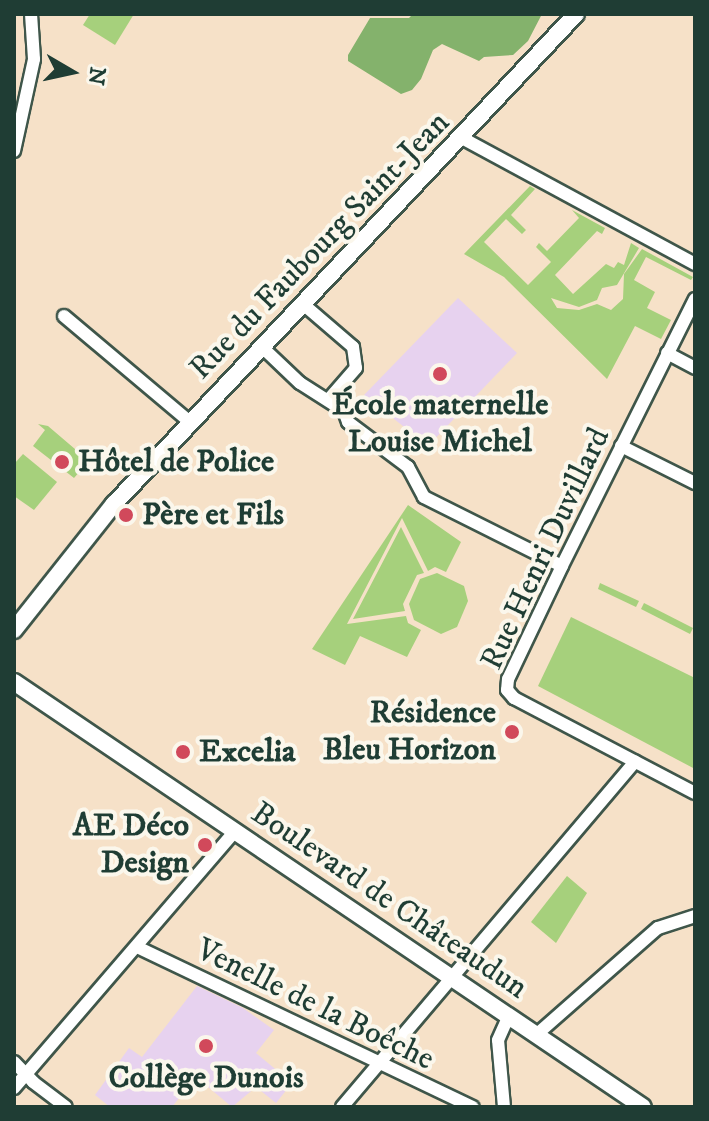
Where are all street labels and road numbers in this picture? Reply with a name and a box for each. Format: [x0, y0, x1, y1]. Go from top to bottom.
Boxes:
street label: Rue du Faubourg Saint-Jean [182, 104, 458, 388]
street label: Rue Henri Duvillard [473, 422, 619, 676]
street label: Boulevard de Châteaudun [244, 794, 534, 1008]
street label: Venelle de la Boêche [190, 931, 440, 1079]

